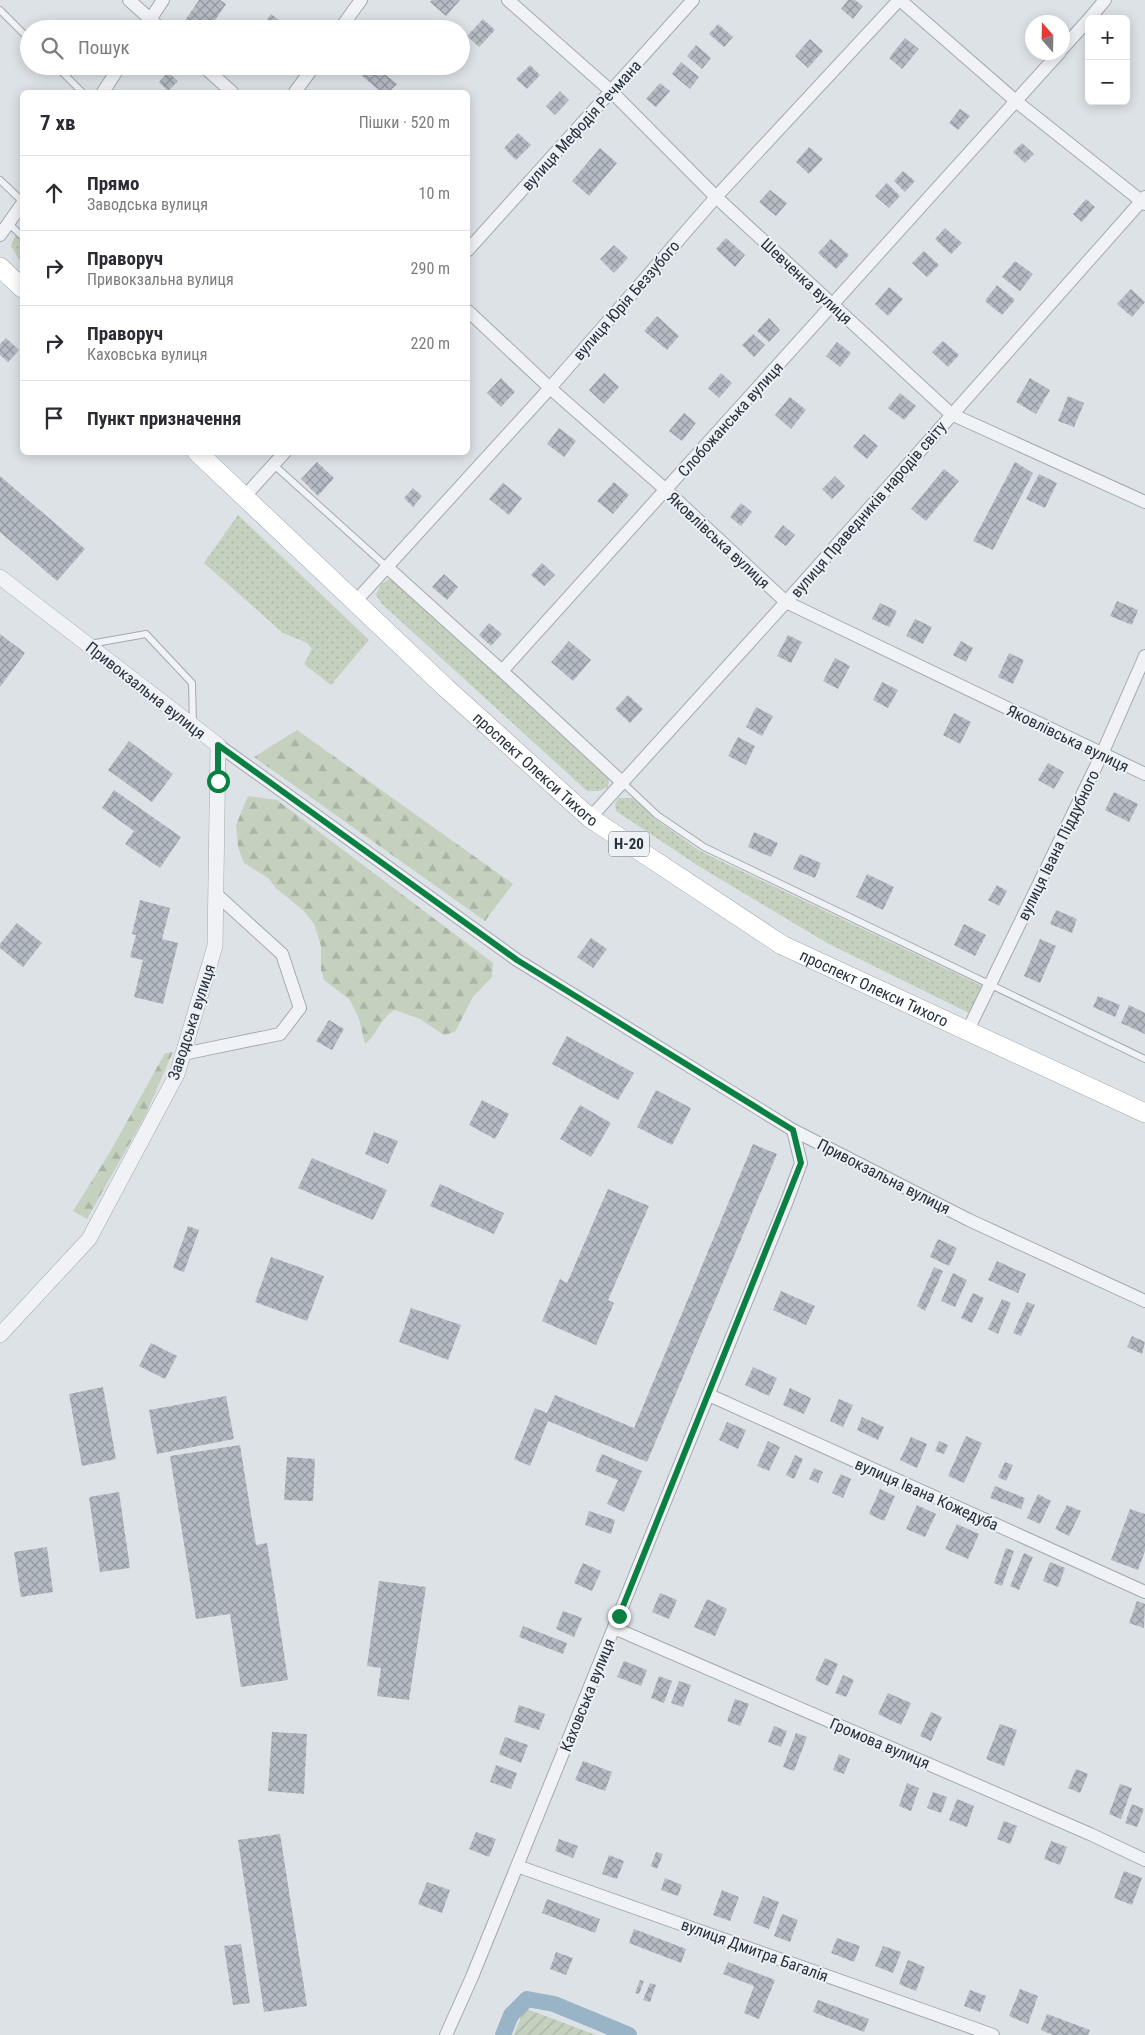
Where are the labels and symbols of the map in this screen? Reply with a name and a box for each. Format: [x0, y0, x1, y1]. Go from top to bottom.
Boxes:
north arrow [1025, 15, 1070, 60]
street label: вулиця Мефодія Речмана [518, 56, 645, 194]
street label: Шевченка вулиця [757, 234, 856, 328]
street label: вулиця Юрія Беззубого [569, 237, 684, 364]
street label: Слобожанська вулиця [674, 358, 787, 481]
street label: вулиця Праведників народів світу [787, 417, 950, 601]
street label: Яковлівська вулиця [663, 488, 774, 593]
street label: Привокзальна вулиця [82, 638, 209, 743]
street label: Яковлівська вулиця [1004, 701, 1132, 776]
street label: проспект Олекси Тихого [469, 708, 601, 831]
street label: вулиця Івана Піддубного [1014, 767, 1103, 923]
route start [207, 770, 230, 793]
road number: Н-20 [609, 832, 649, 856]
street label: проспект Олекси Тихого [797, 946, 951, 1031]
street label: Заводська вулиця [164, 962, 219, 1083]
street label: Привокзальна вулиця [814, 1135, 953, 1218]
street label: вулиця Івана Кожедуба [852, 1454, 1001, 1535]
route end [608, 1605, 631, 1628]
street label: Каховська вулиця [556, 1636, 619, 1755]
street label: Громова вулиця [827, 1714, 933, 1773]
street label: вулиця Дмитра Багалія [679, 1915, 831, 1986]

